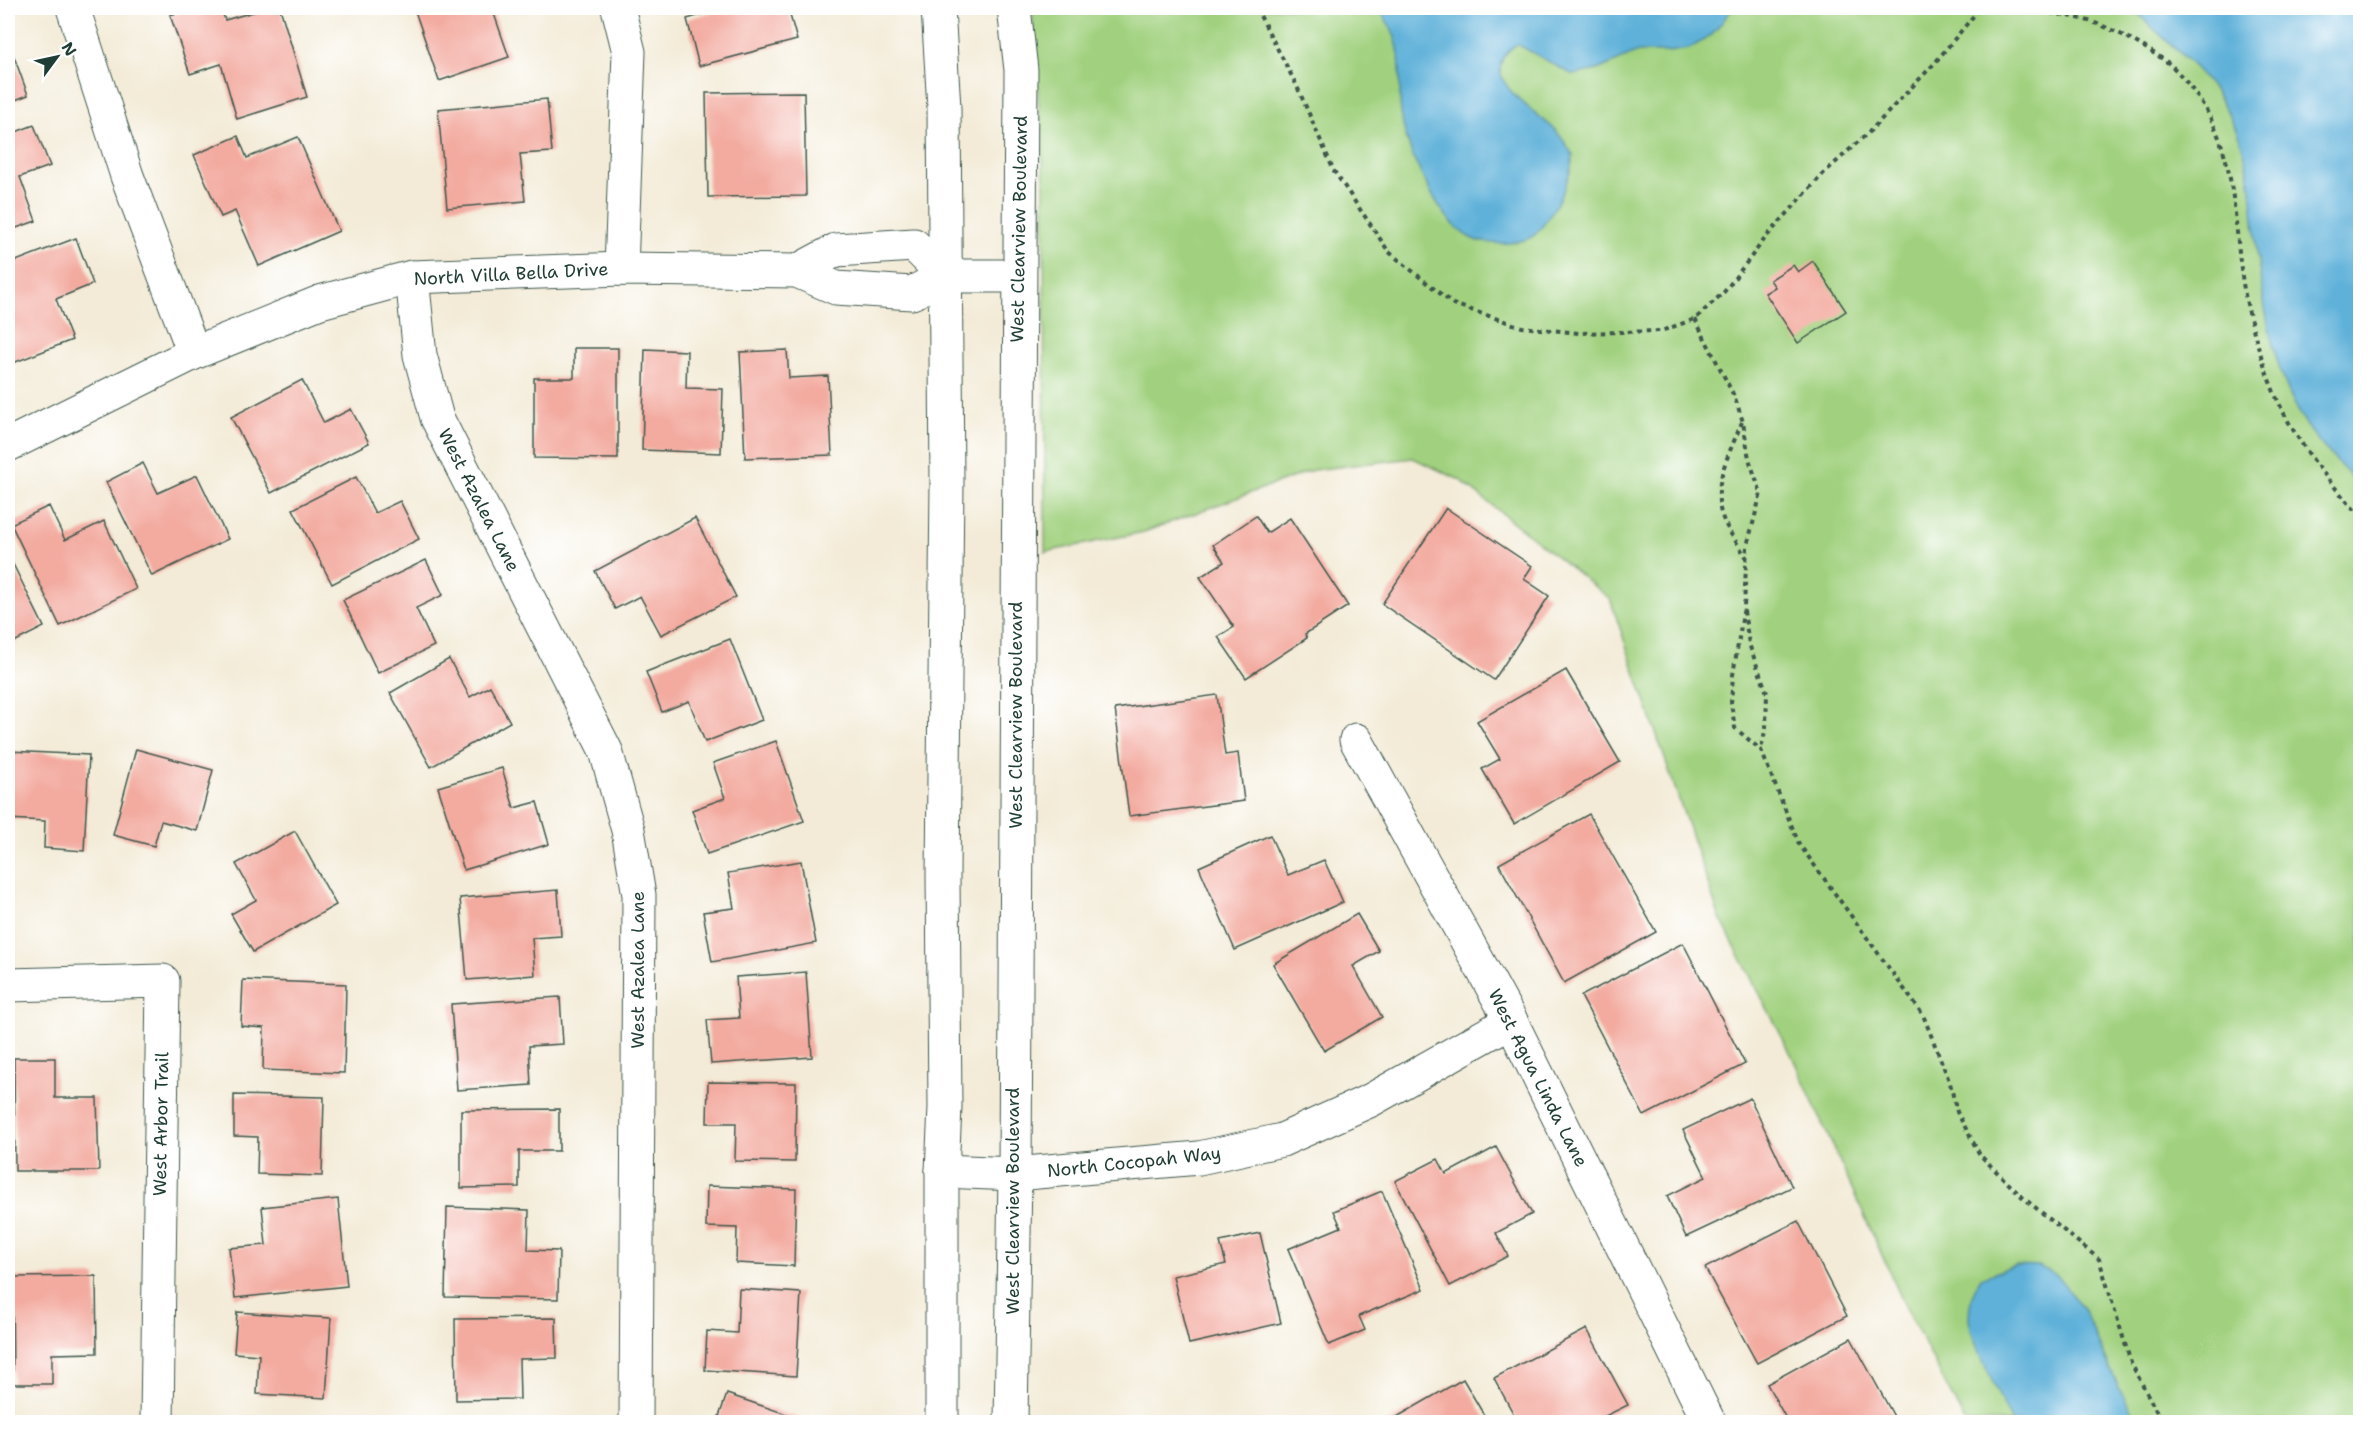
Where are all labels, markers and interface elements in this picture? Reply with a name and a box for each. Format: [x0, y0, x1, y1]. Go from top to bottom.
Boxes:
north arrow [27, 27, 87, 87]
text: N [57, 38, 81, 60]
street label: West Clearview Boulevard [1005, 115, 1033, 343]
street label: North Villa Bella Drive [413, 257, 609, 291]
street label: West Azalea Lane [433, 424, 525, 576]
street label: West Clearview Boulevard [1004, 601, 1028, 829]
street label: West Azalea Lane [626, 891, 650, 1049]
street label: West Agua Linda Lane [1483, 985, 1593, 1171]
street label: West Arbor Trail [148, 1051, 174, 1196]
street label: West Clearview Boulevard [1001, 1087, 1025, 1315]
street label: North Cocopah Way [1046, 1141, 1222, 1183]

